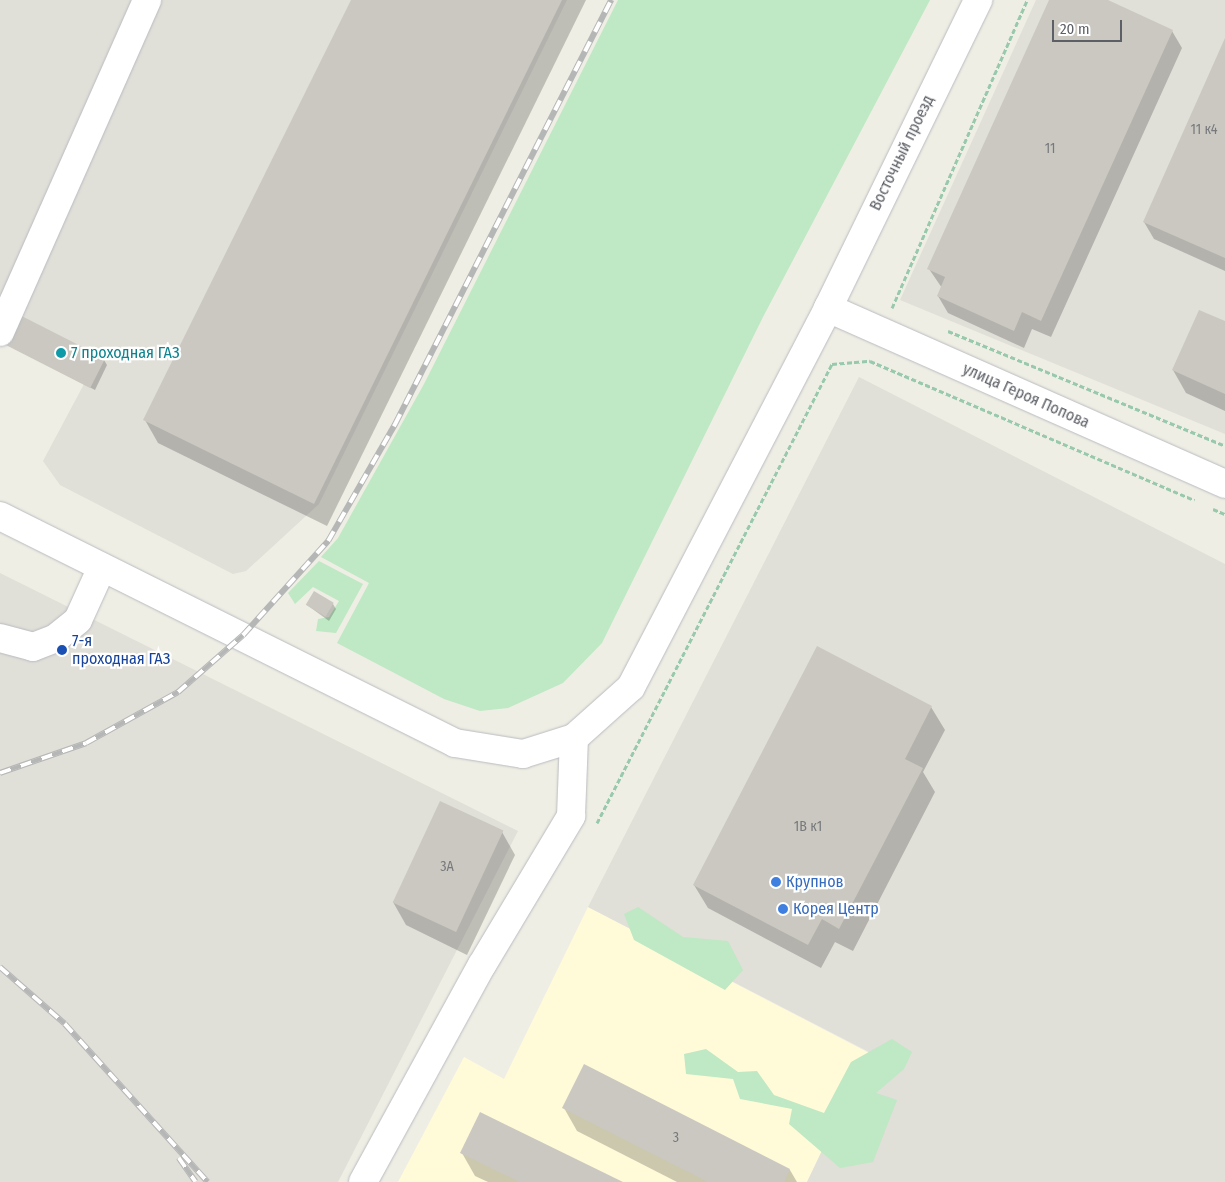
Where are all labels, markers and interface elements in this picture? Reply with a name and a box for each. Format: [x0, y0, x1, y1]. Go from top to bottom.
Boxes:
scale bar [1055, 10, 1125, 42]
text: 20 m [1060, 20, 1090, 38]
street label: Восточный проезд [866, 92, 938, 214]
house number: 11 к4 [1190, 122, 1218, 138]
house number: 11 [1045, 141, 1055, 157]
place label: 7 проходная ГАЗ [71, 343, 180, 363]
marker: 7 проходная ГАЗ [55, 347, 67, 359]
street label: улица Героя Попова [960, 359, 1092, 433]
place label: 7-я проходная ГАЗ [72, 631, 170, 669]
marker: 7-я проходная ГАЗ [56, 644, 68, 656]
house number: 1В к1 [794, 819, 822, 835]
house number: 3А [440, 859, 454, 875]
place label: Крупнов [786, 872, 844, 892]
marker: Крупнов [770, 876, 782, 888]
place label: Корея Центр [793, 899, 879, 919]
marker: Корея Центр [777, 903, 789, 915]
house number: 3 [673, 1130, 679, 1146]

